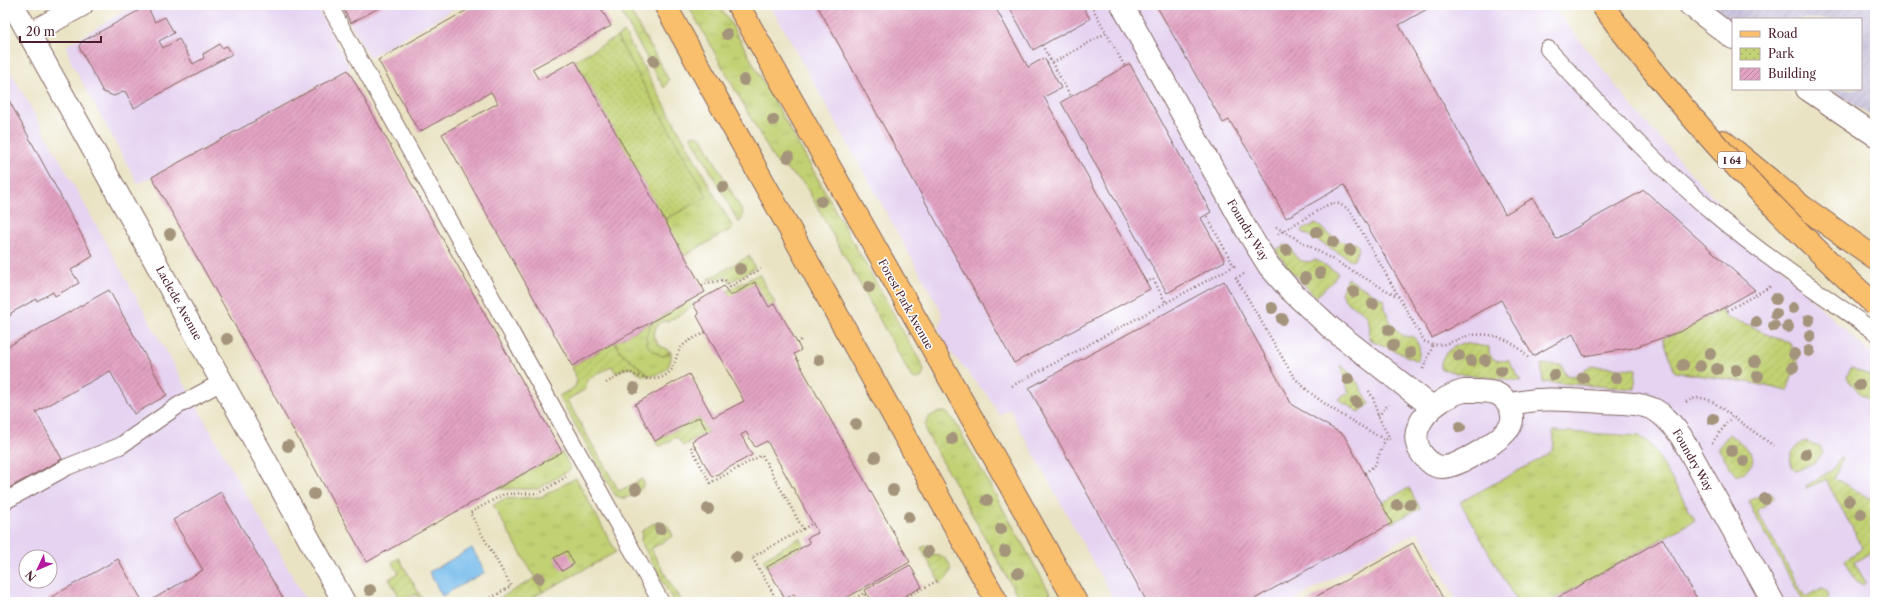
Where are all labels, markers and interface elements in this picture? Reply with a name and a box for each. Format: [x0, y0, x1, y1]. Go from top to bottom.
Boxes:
scale bar [20, 18, 101, 44]
legend [1732, 18, 1862, 90]
text: 20 m [26, 24, 55, 39]
text: Road [1768, 26, 1798, 41]
text: Park [1768, 46, 1795, 61]
text: Building [1768, 66, 1816, 81]
road number: I 64 [1718, 152, 1746, 168]
street label: Foundry Way [1224, 197, 1272, 264]
street label: Forest Park Avenue [875, 256, 937, 352]
street label: Laclede Avenue [153, 263, 205, 343]
street label: Foundry Way [1670, 426, 1717, 494]
north arrow [18, 549, 58, 589]
text: N [22, 567, 39, 584]

